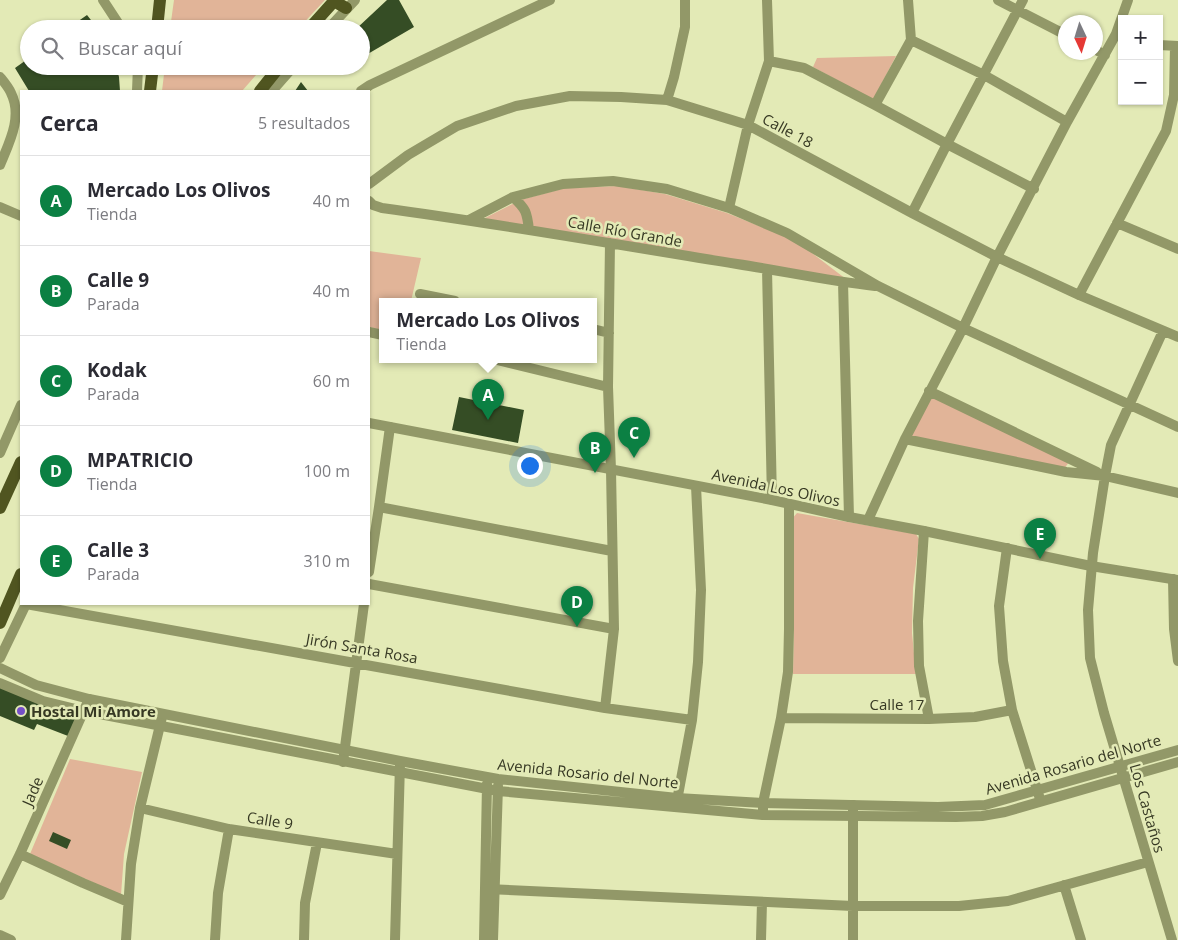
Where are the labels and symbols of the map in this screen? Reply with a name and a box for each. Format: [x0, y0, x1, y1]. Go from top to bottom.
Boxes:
north arrow [1058, 15, 1103, 60]
street label: Calle 18 [759, 108, 817, 152]
street label: Calle Río Grande [566, 211, 684, 251]
pin: A [472, 379, 504, 420]
pin: C [618, 417, 650, 458]
pin: B [579, 432, 611, 473]
your location [517, 453, 543, 479]
street label: Avenida Los Olivos [710, 464, 842, 510]
pin: E [1024, 518, 1056, 559]
pin: D [561, 586, 593, 627]
street label: Jirón Santa Rosa [303, 628, 419, 668]
street label: Calle 17 [870, 694, 924, 714]
place label: Hostal Mi Amore [31, 701, 156, 721]
marker: Hostal Mi Amore [15, 705, 27, 717]
street label: Avenida Rosario del Norte [983, 729, 1163, 799]
street label: Avenida Rosario del Norte [496, 754, 680, 792]
street label: Los Castaños [1126, 761, 1170, 855]
street label: Jade [16, 773, 47, 811]
street label: Calle 9 [246, 807, 294, 833]

